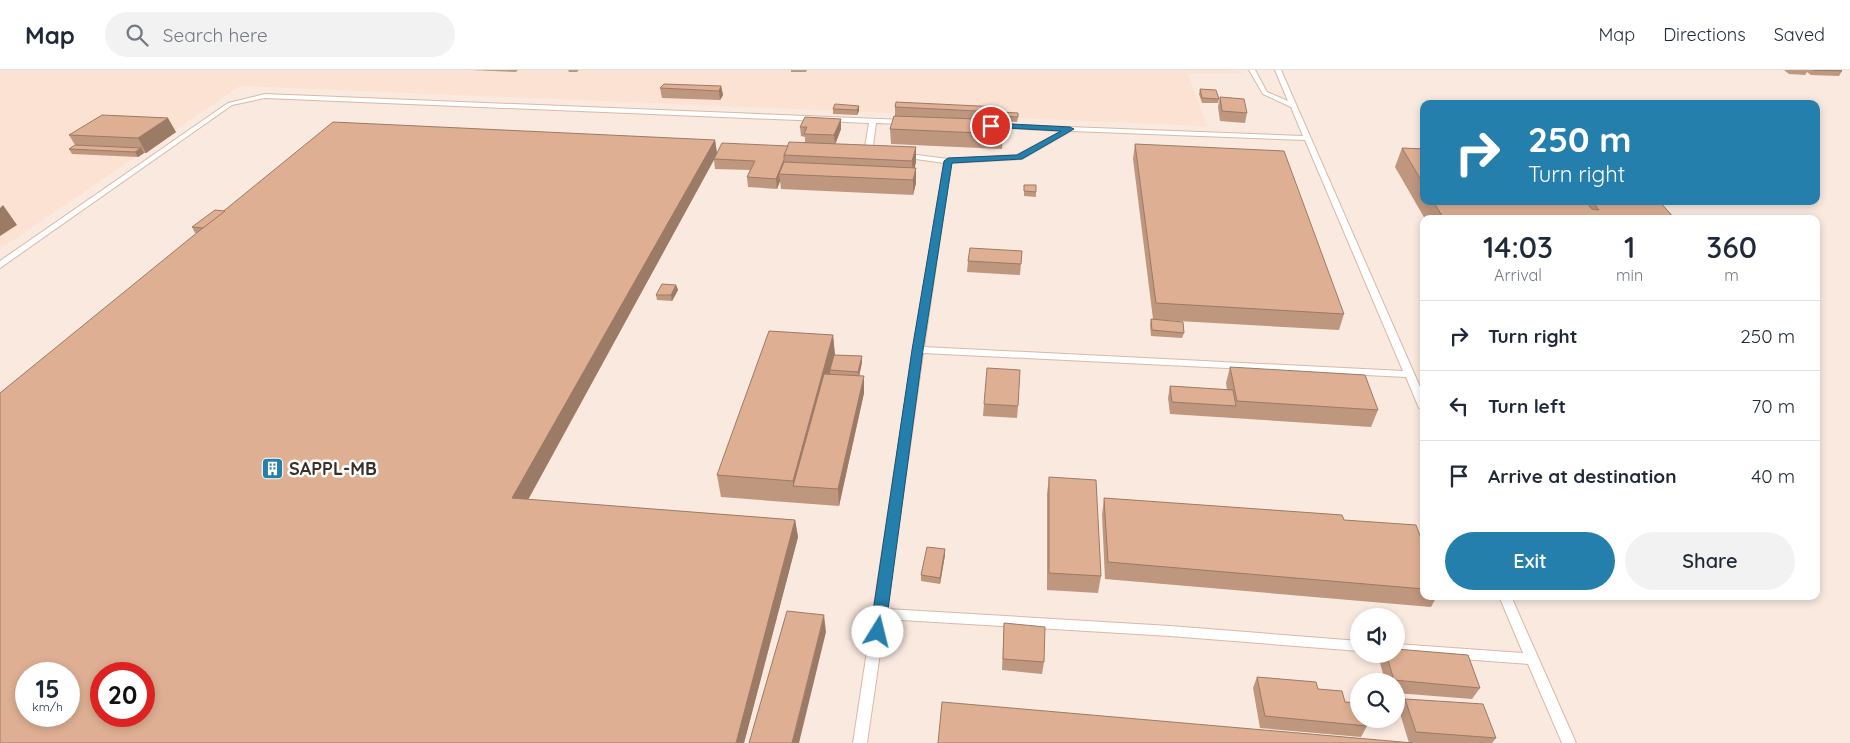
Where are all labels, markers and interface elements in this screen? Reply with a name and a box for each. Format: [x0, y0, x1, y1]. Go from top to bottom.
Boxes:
search box [105, 12, 455, 57]
text: Map [25, 20, 75, 50]
icon: search [123, 21, 151, 49]
text: Search here [163, 23, 268, 47]
text: Map [1598, 23, 1635, 46]
text: Directions [1663, 23, 1746, 46]
text: Saved [1774, 23, 1825, 46]
pin [970, 105, 1012, 147]
icon: arrive [977, 112, 1005, 140]
text: 250 m [1528, 117, 1632, 161]
icon: right [1445, 120, 1510, 185]
text: Turn right [1528, 160, 1625, 188]
text: 14:03 [1483, 228, 1553, 266]
text: 1 [1624, 228, 1635, 266]
text: 360 [1706, 228, 1757, 266]
text: Arrival [1494, 265, 1542, 285]
text: min [1616, 265, 1643, 285]
text: m [1724, 265, 1739, 285]
icon: right [1445, 322, 1473, 350]
text: Turn right [1488, 324, 1577, 348]
text: 250 m [1740, 324, 1795, 348]
icon: left [1445, 392, 1473, 420]
text: Turn left [1488, 394, 1566, 418]
text: 70 m [1751, 394, 1795, 418]
building icon: SAPPL-MB [261, 456, 285, 480]
place label: SAPPL-MB [289, 457, 377, 480]
icon: arrive [1445, 462, 1473, 490]
text: Arrive at destination [1488, 464, 1677, 488]
text: 40 m [1751, 464, 1795, 488]
button: Exit [1445, 532, 1615, 590]
button: Share [1625, 532, 1795, 590]
position arrow [851, 605, 903, 657]
map controls [1350, 608, 1405, 728]
button: sound [1350, 608, 1405, 663]
speed limit sign: 20 [90, 662, 155, 727]
text: 15 [35, 673, 60, 704]
button: search [1350, 673, 1405, 728]
text: km/h [32, 699, 63, 714]

